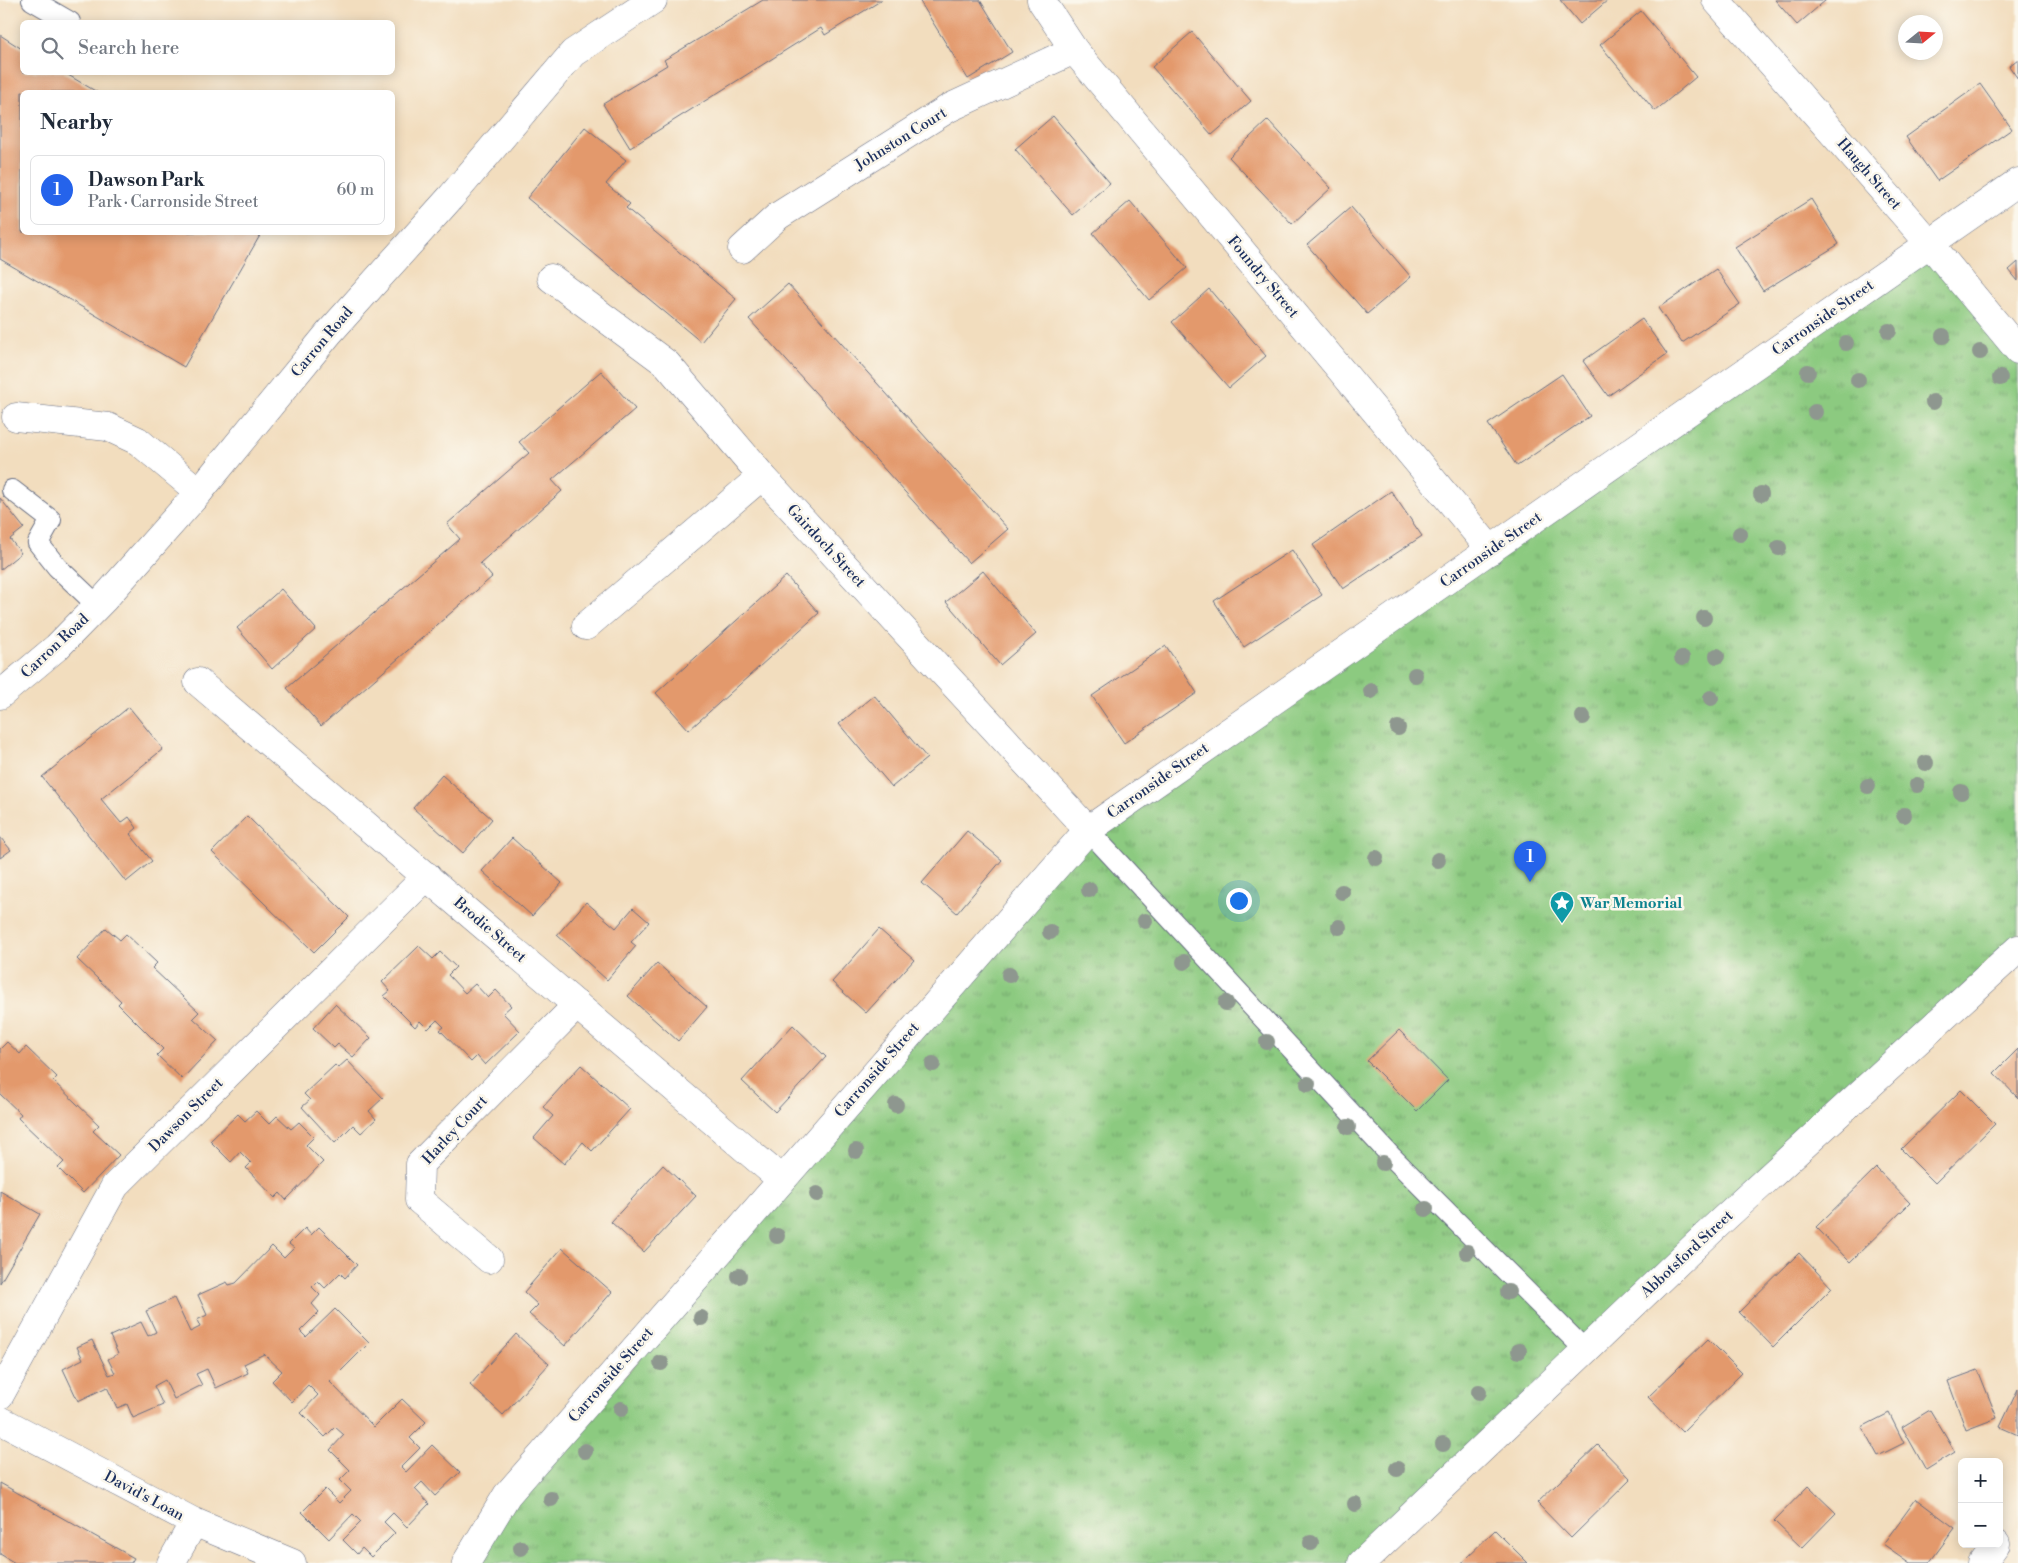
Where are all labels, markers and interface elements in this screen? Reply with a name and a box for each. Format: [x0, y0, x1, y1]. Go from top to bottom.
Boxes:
north arrow [1898, 15, 1943, 60]
search box [20, 20, 395, 75]
icon: search [38, 34, 66, 62]
text: Search here [78, 36, 179, 60]
street label: Johnston Court [851, 103, 951, 175]
text: Nearby [40, 110, 113, 136]
street label: Haugh Street [1833, 134, 1906, 214]
text: Dawson Park [88, 168, 205, 192]
text: 1 [53, 180, 61, 200]
text: 60 m [336, 180, 374, 200]
text: Park · Carronside Street [88, 192, 258, 212]
street label: Foundry Street [1223, 232, 1303, 322]
street label: Carronside Street [1768, 275, 1878, 360]
street label: Carron Road [287, 303, 357, 381]
street label: Gairdoch Street [783, 500, 870, 592]
street label: Carronside Street [1436, 507, 1546, 592]
street label: Carron Road [17, 609, 93, 682]
street label: Carronside Street [1103, 738, 1213, 823]
pin: 1 [1514, 841, 1546, 882]
your location [1226, 888, 1252, 914]
place icon: War Memorial [1549, 890, 1575, 924]
street label: Brodie Street [449, 893, 531, 967]
place label: War Memorial [1579, 894, 1682, 913]
street label: Carronside Street [831, 1018, 924, 1121]
street label: Dawson Street [145, 1073, 228, 1156]
street label: Harley Court [418, 1091, 492, 1169]
street label: Abbotsford Street [1636, 1206, 1738, 1302]
street label: Carronside Street [565, 1323, 658, 1426]
map controls [1958, 1458, 2003, 1548]
button: + [1958, 1458, 2003, 1503]
street label: David's Loan [101, 1467, 187, 1525]
button: − [1958, 1503, 2003, 1548]

